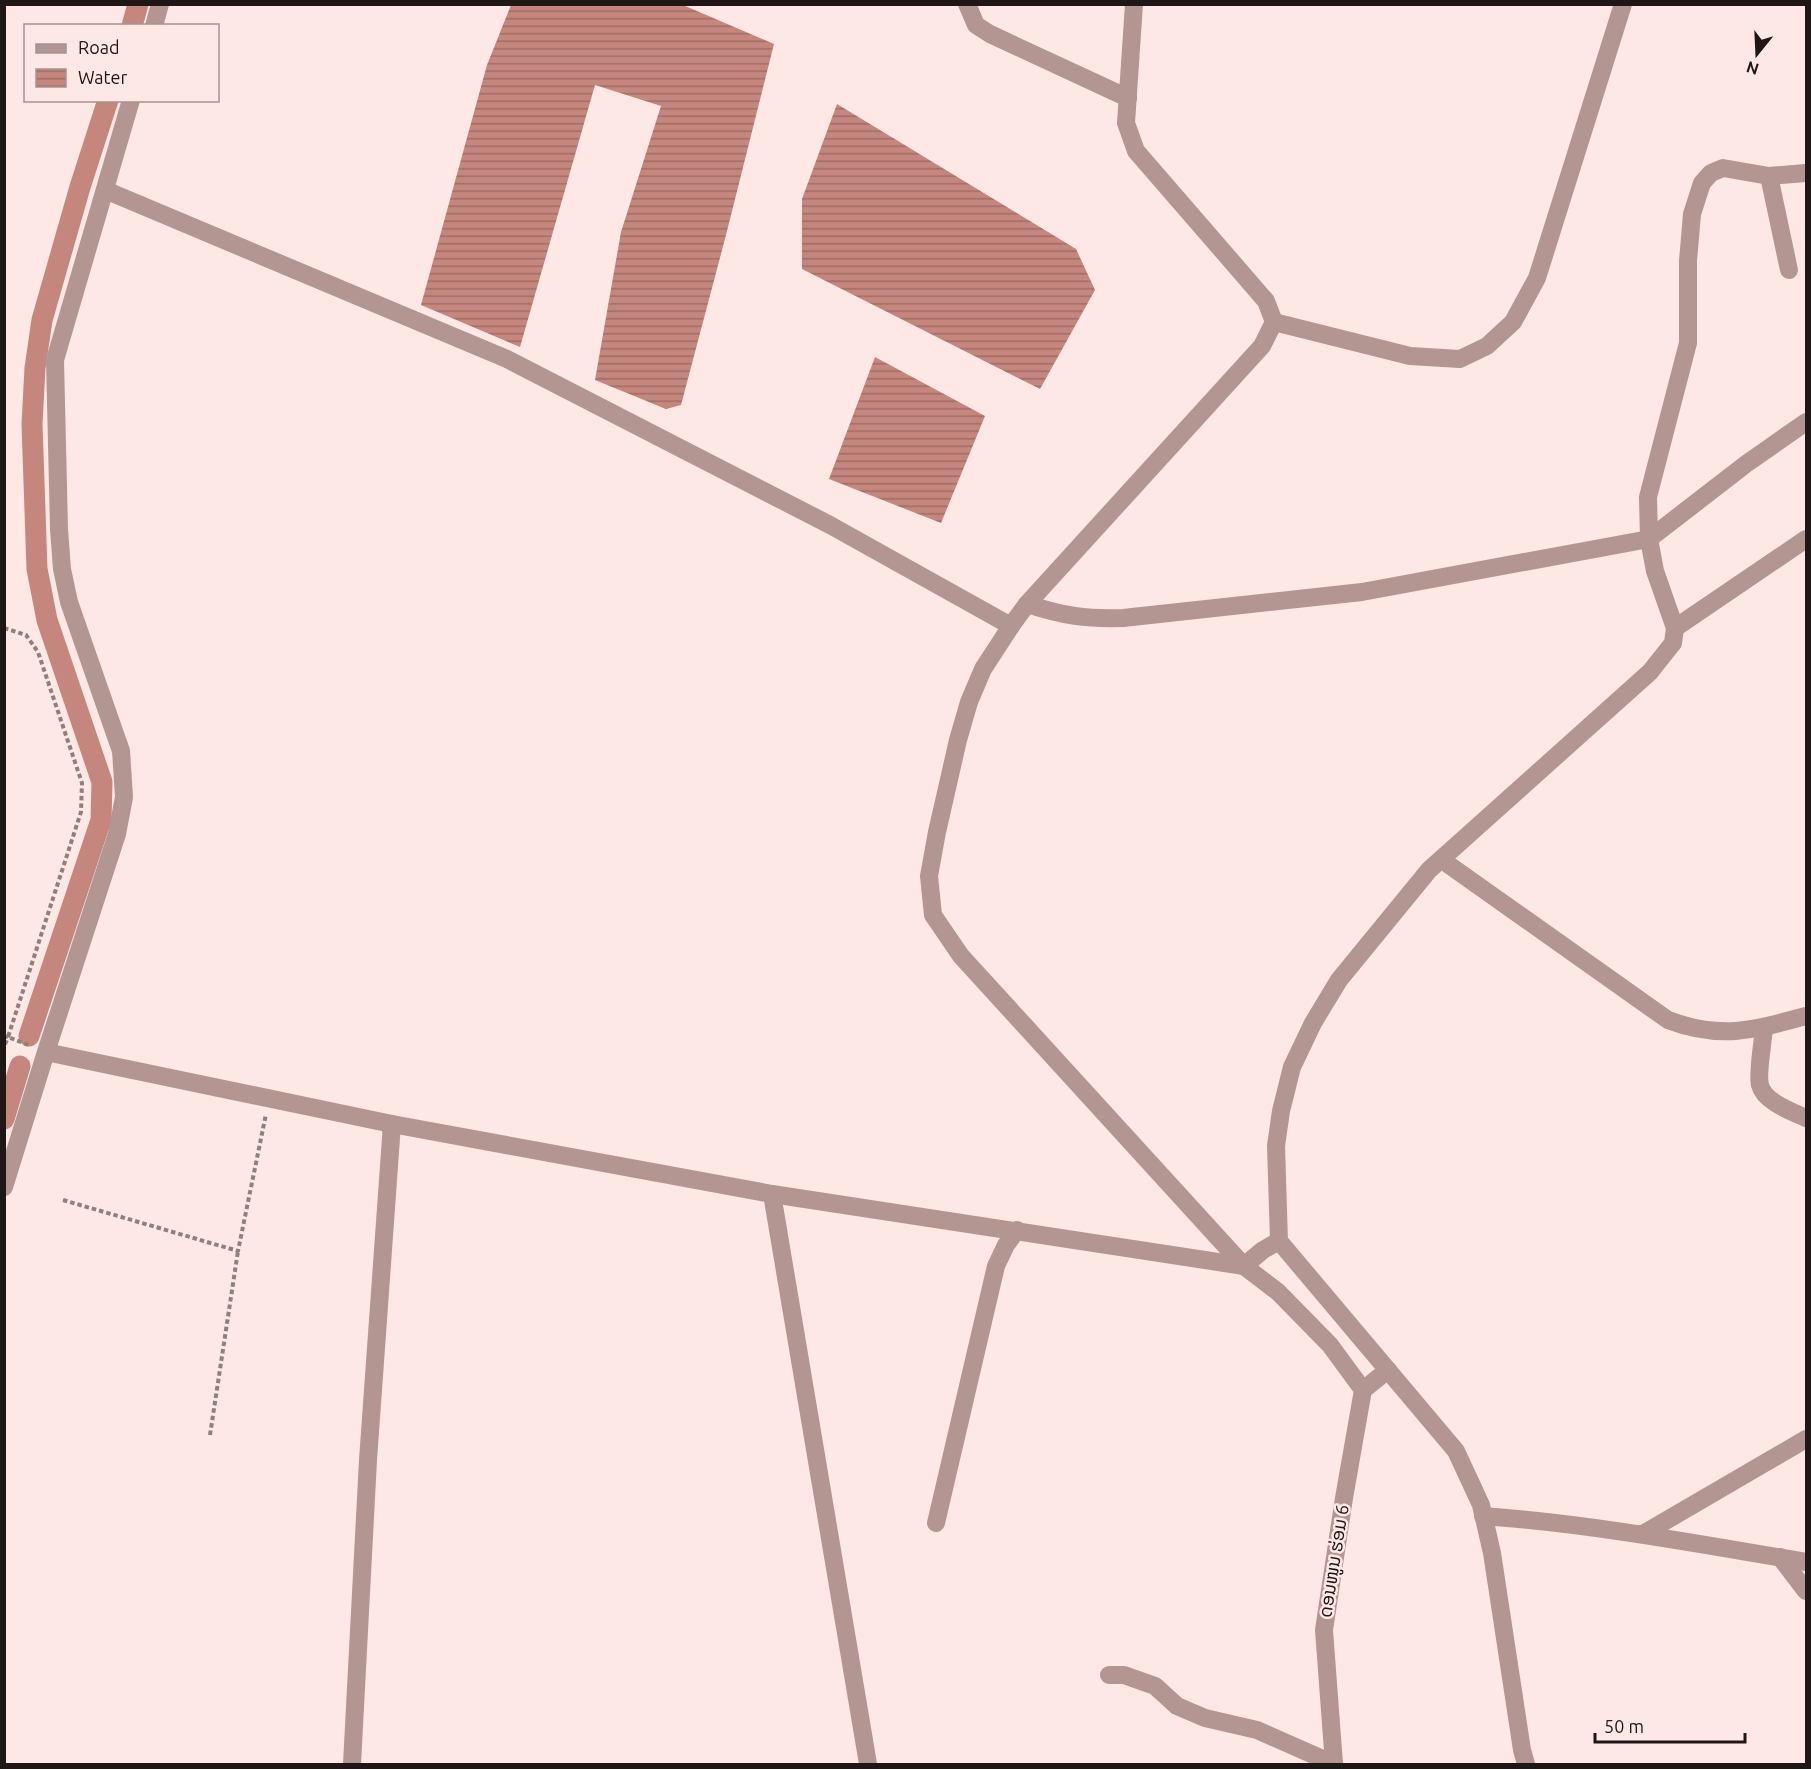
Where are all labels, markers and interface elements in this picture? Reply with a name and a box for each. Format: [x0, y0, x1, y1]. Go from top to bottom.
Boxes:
legend [24, 24, 219, 102]
north arrow [1727, 24, 1787, 84]
text: Road [78, 37, 120, 57]
text: N [1744, 58, 1761, 79]
text: Water [78, 67, 128, 87]
street label: ດອນໜູນ ຮ່ອມ 6 [1314, 1503, 1355, 1619]
scale bar [1595, 1706, 1745, 1744]
text: 50 m [1604, 1716, 1644, 1736]

